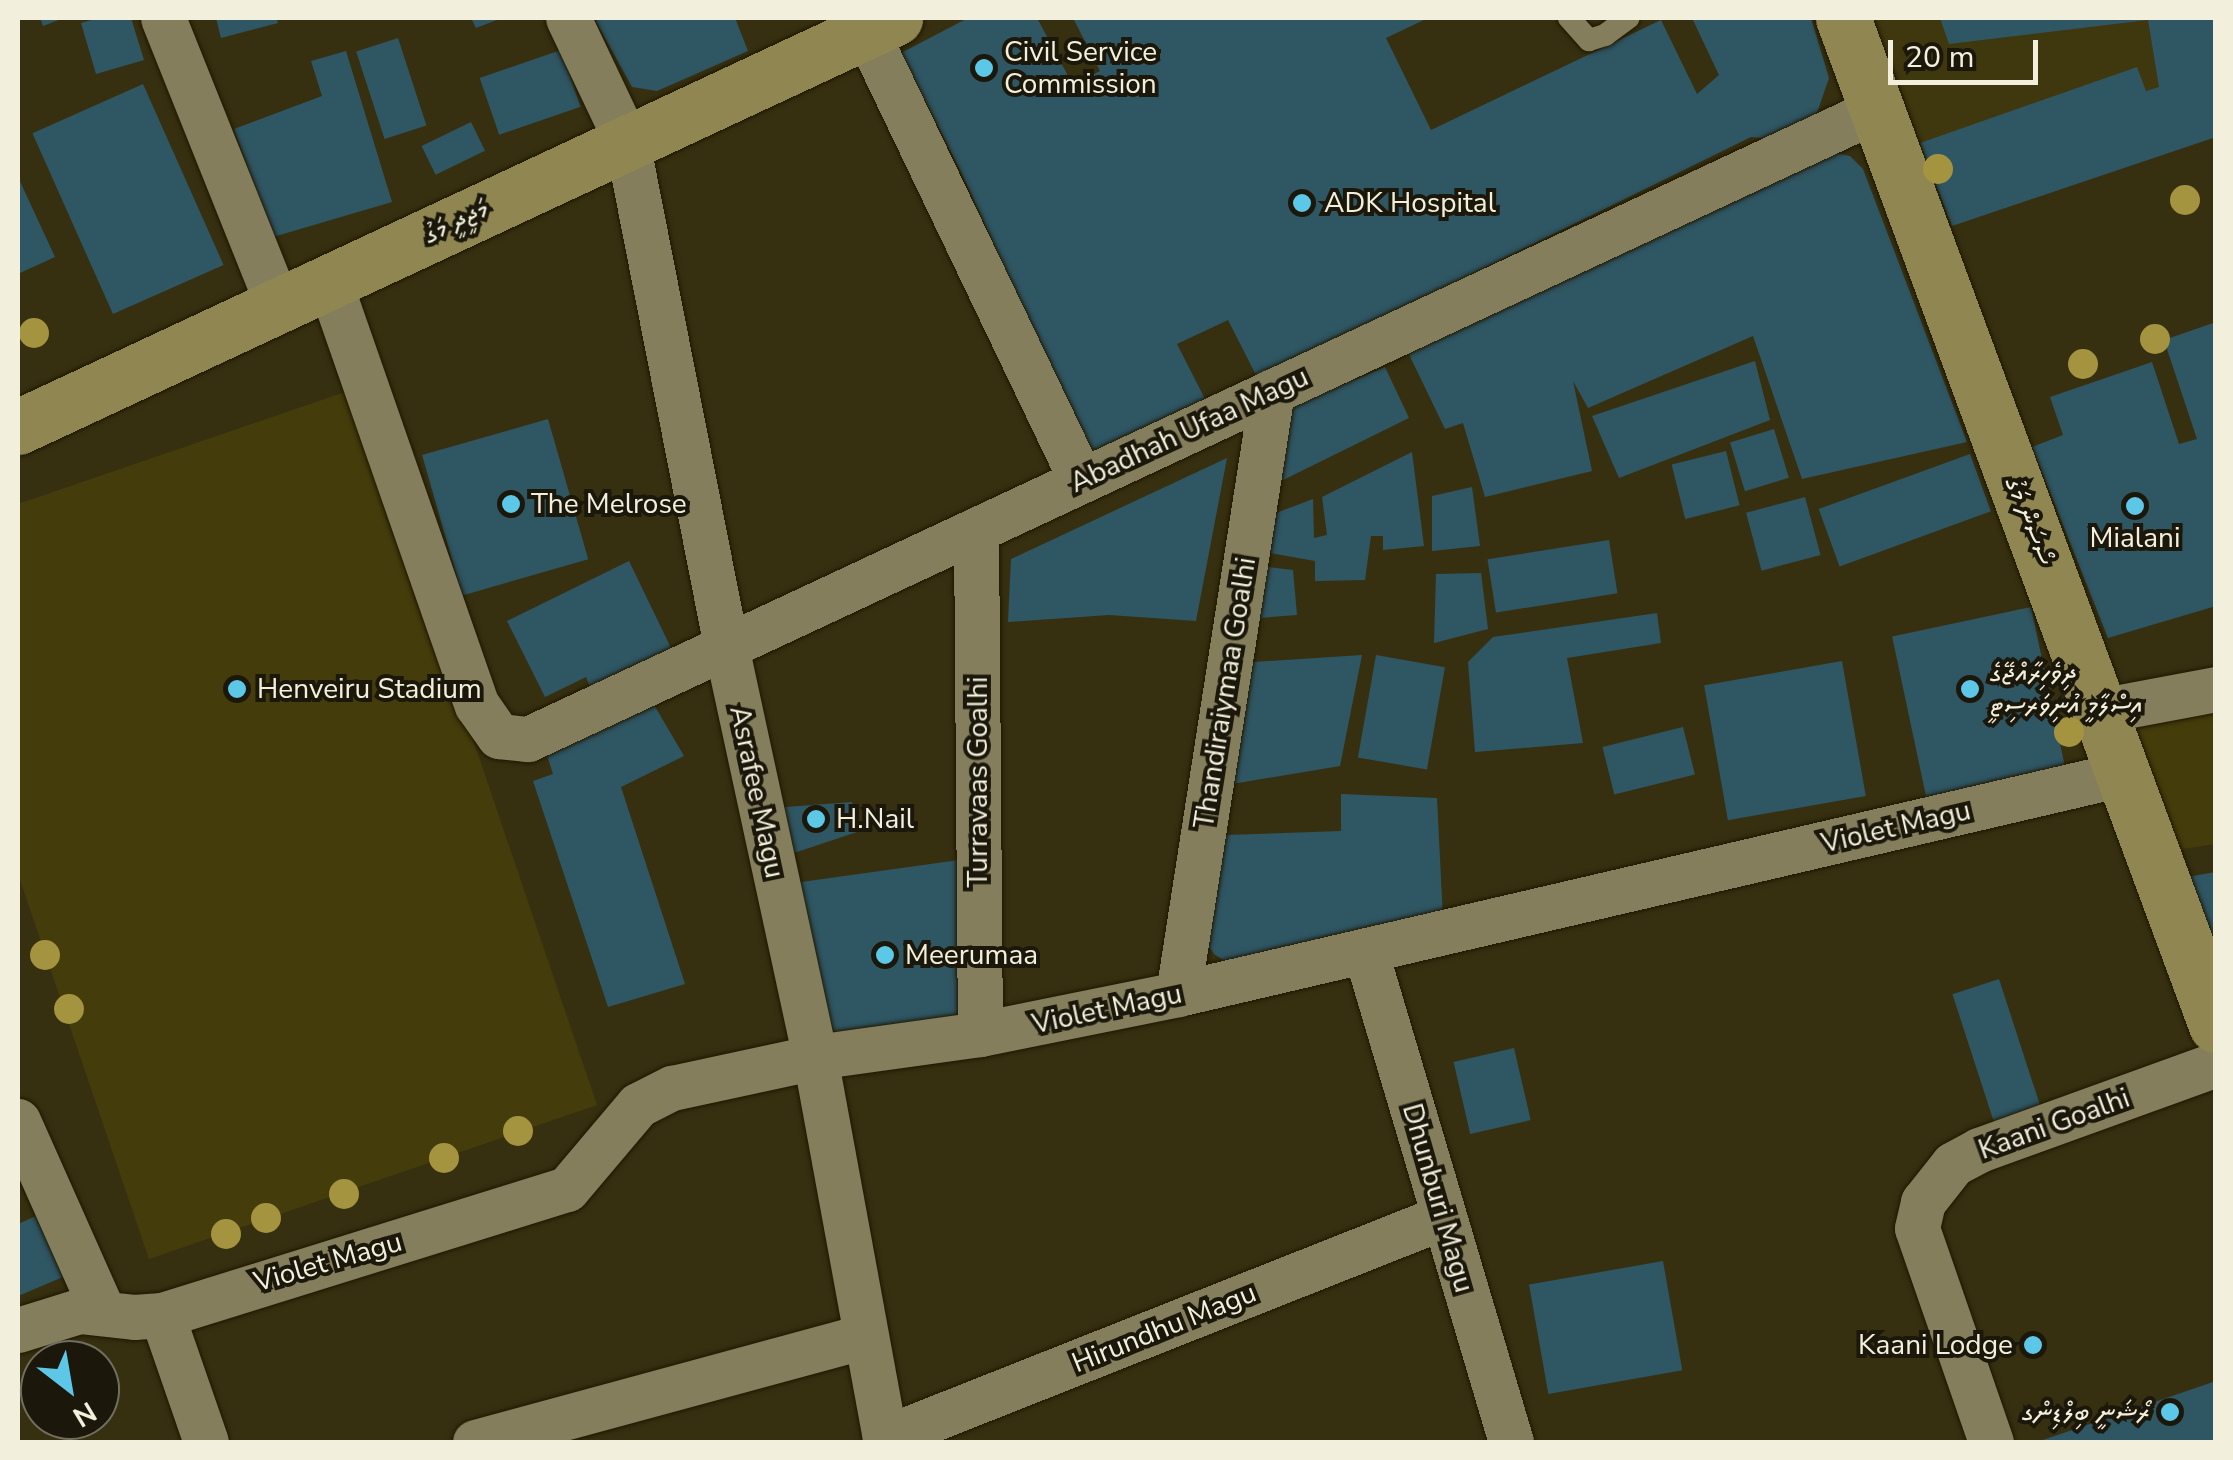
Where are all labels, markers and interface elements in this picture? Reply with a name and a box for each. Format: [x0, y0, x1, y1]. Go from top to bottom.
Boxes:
scale bar [1893, 20, 2043, 82]
place label: Civil Service Commission [1004, 35, 1157, 101]
text: 20 m [1905, 37, 1974, 78]
marker: Civil Service Commission [973, 57, 995, 79]
place label: ADK Hospital [1324, 186, 1496, 220]
marker: ADK Hospital [1289, 190, 1315, 216]
street label: މަޖީދީ މަގު [418, 192, 494, 252]
street label: Abadhah Ufaa Magu [1064, 360, 1314, 500]
street label: ސޯސަން މަގު [1997, 472, 2061, 570]
place label: The Melrose [531, 487, 687, 521]
marker: The Melrose [500, 493, 522, 515]
marker: Mialani [2124, 495, 2146, 517]
place label: Mialani [2090, 521, 2180, 555]
street label: Thandiraiymaa Goalhi [1187, 555, 1263, 831]
place label: ދިވެހިރާއްޖޭގެ އިސްލާމީ އުނިވަރސިޓީ [1990, 656, 2143, 722]
place label: Henveiru Stadium [257, 672, 482, 706]
street label: Turravaas Goalhi [961, 676, 995, 888]
marker: Henveiru Stadium [226, 678, 248, 700]
marker: ދިވެހިރާއްޖޭގެ އިސްލާމީ އުނިވަރސިޓީ [1959, 678, 1981, 700]
street label: Asrafee Magu [722, 703, 792, 881]
street label: Violet Magu [1818, 794, 1974, 860]
place label: H.Nail [836, 802, 914, 836]
marker: H.Nail [805, 808, 827, 830]
place label: Meerumaa [905, 938, 1038, 972]
marker: Meerumaa [874, 944, 896, 966]
street label: Violet Magu [1029, 977, 1185, 1041]
street label: Kaani Goalhi [1974, 1081, 2134, 1167]
street label: Dhunburi Magu [1395, 1100, 1481, 1296]
street label: Violet Magu [250, 1225, 406, 1299]
street label: Hirundhu Magu [1067, 1276, 1261, 1380]
place label: Kaani Lodge [1858, 1328, 2013, 1362]
marker: Kaani Lodge [2022, 1334, 2044, 1356]
north arrow [20, 1340, 120, 1440]
text: N [66, 1392, 103, 1436]
place label: ރޯޝަނީ ބިލްޑިންގ [2022, 1395, 2150, 1429]
marker: ރޯޝަނީ ބިލްޑިންގ [2159, 1401, 2181, 1423]

